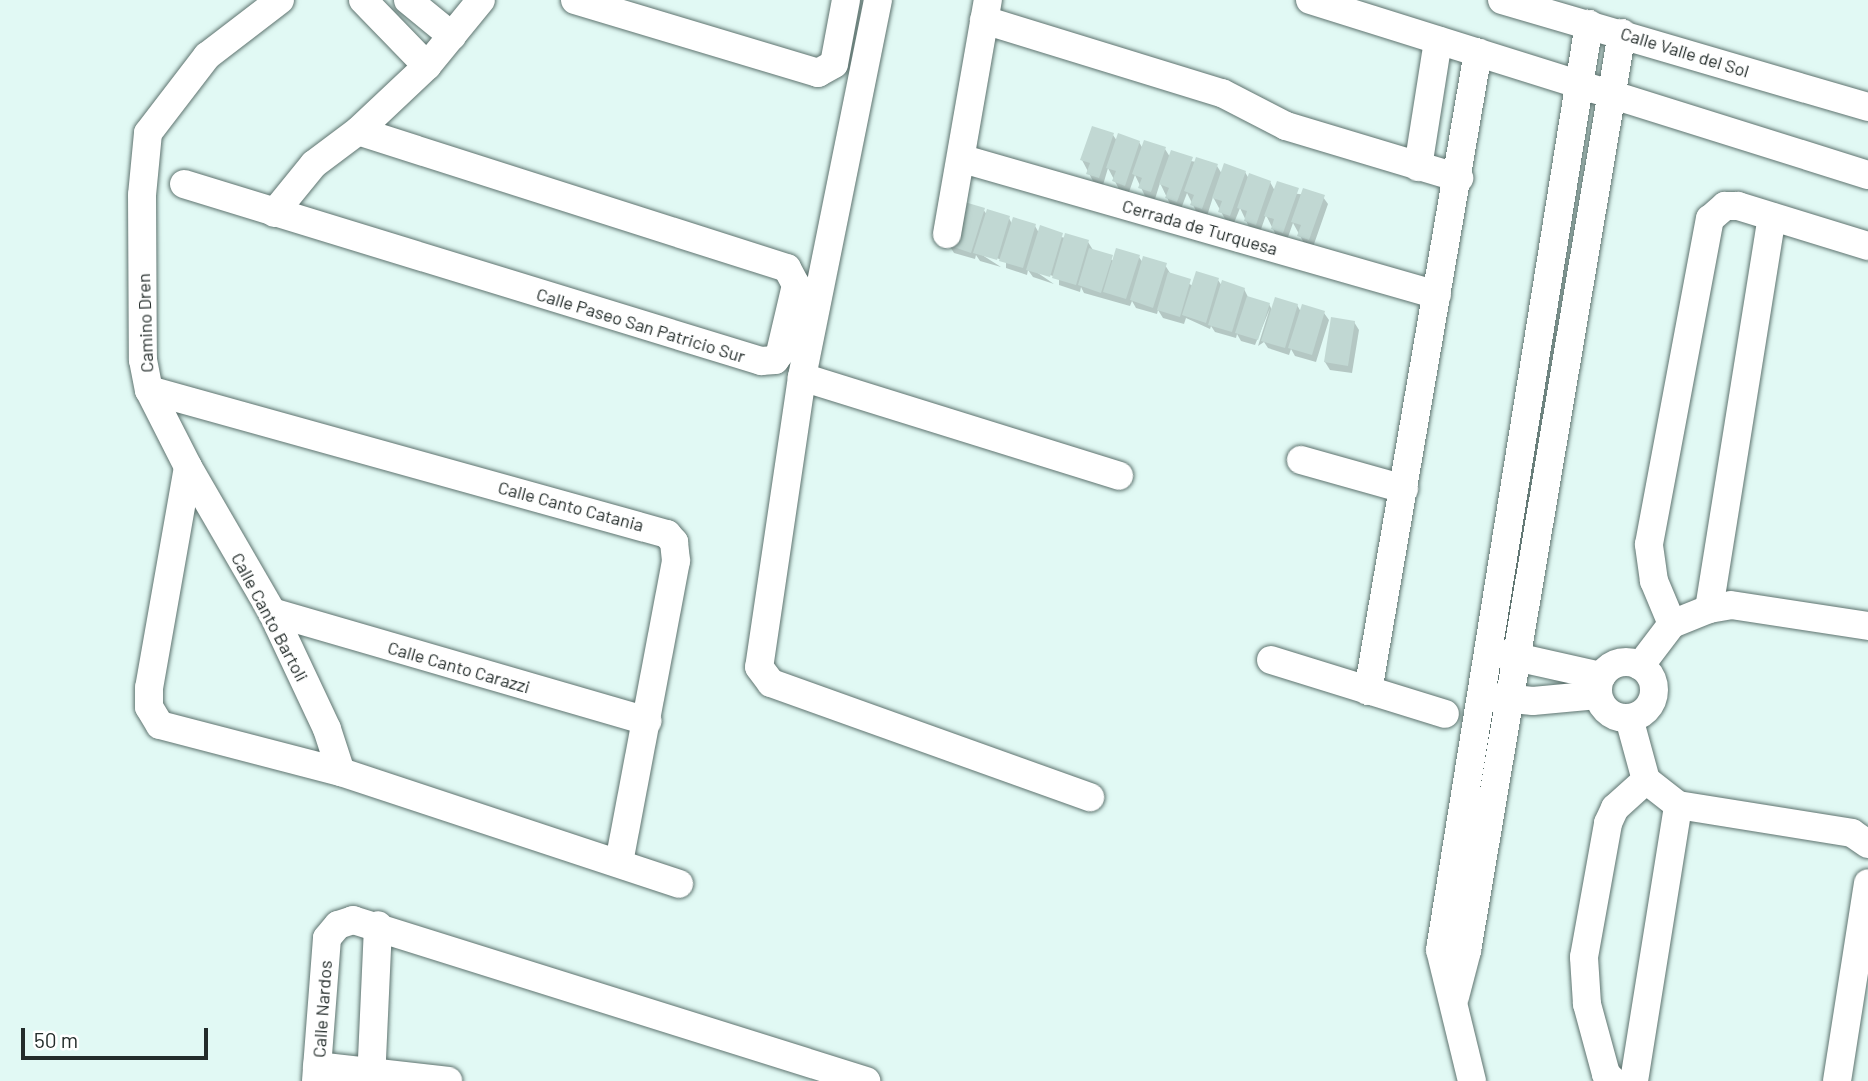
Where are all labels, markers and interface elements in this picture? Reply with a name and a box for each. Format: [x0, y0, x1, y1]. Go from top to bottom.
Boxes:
street label: Calle Valle del Sol [1618, 22, 1752, 82]
street label: Cerrada de Turquesa [1120, 194, 1280, 260]
street label: Camino Dren [132, 273, 158, 373]
street label: Calle Paseo San Patricio Sur [534, 283, 748, 367]
street label: Calle Canto Catania [496, 476, 646, 536]
street label: Calle Canto Bartoli [227, 549, 313, 685]
street label: Calle Canto Carazzi [385, 636, 533, 698]
street label: Calle Nardos [308, 960, 336, 1058]
scale bar [24, 1014, 212, 1058]
text: 50 m [34, 1027, 78, 1052]

